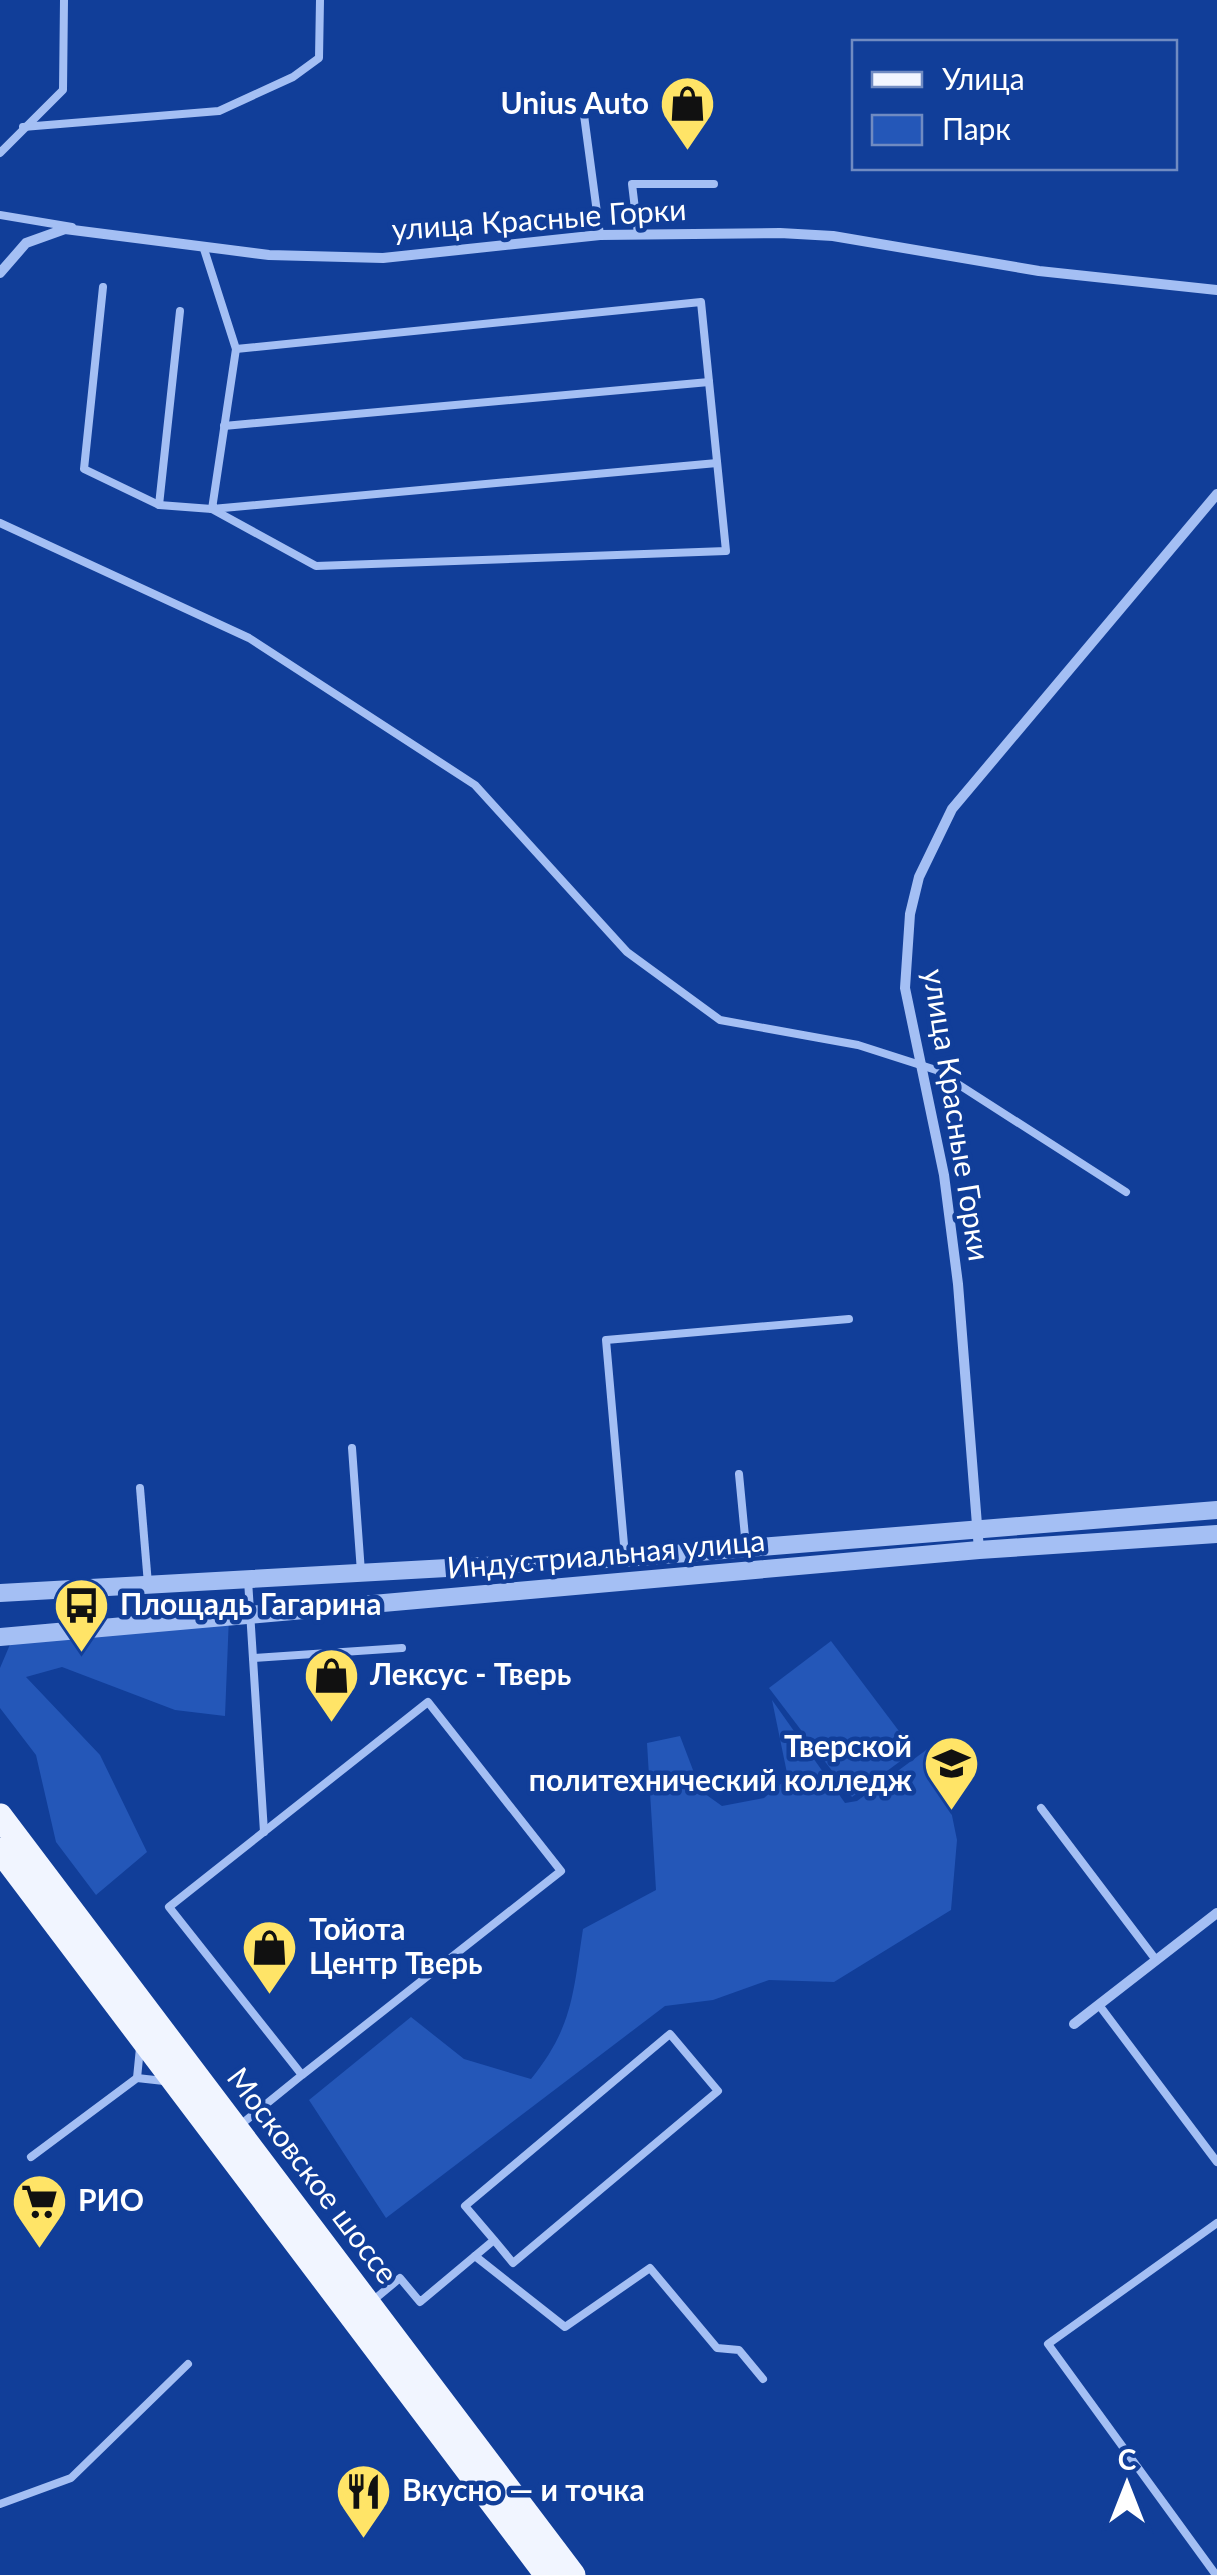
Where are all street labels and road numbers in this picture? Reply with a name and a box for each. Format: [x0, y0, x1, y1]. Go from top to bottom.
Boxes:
street label: улица Красные Горки [390, 190, 687, 246]
street label: улица Красные Горки [917, 966, 999, 1263]
street label: Индустриальная улица [445, 1521, 766, 1585]
street label: Московское шоссе [221, 2060, 407, 2290]

